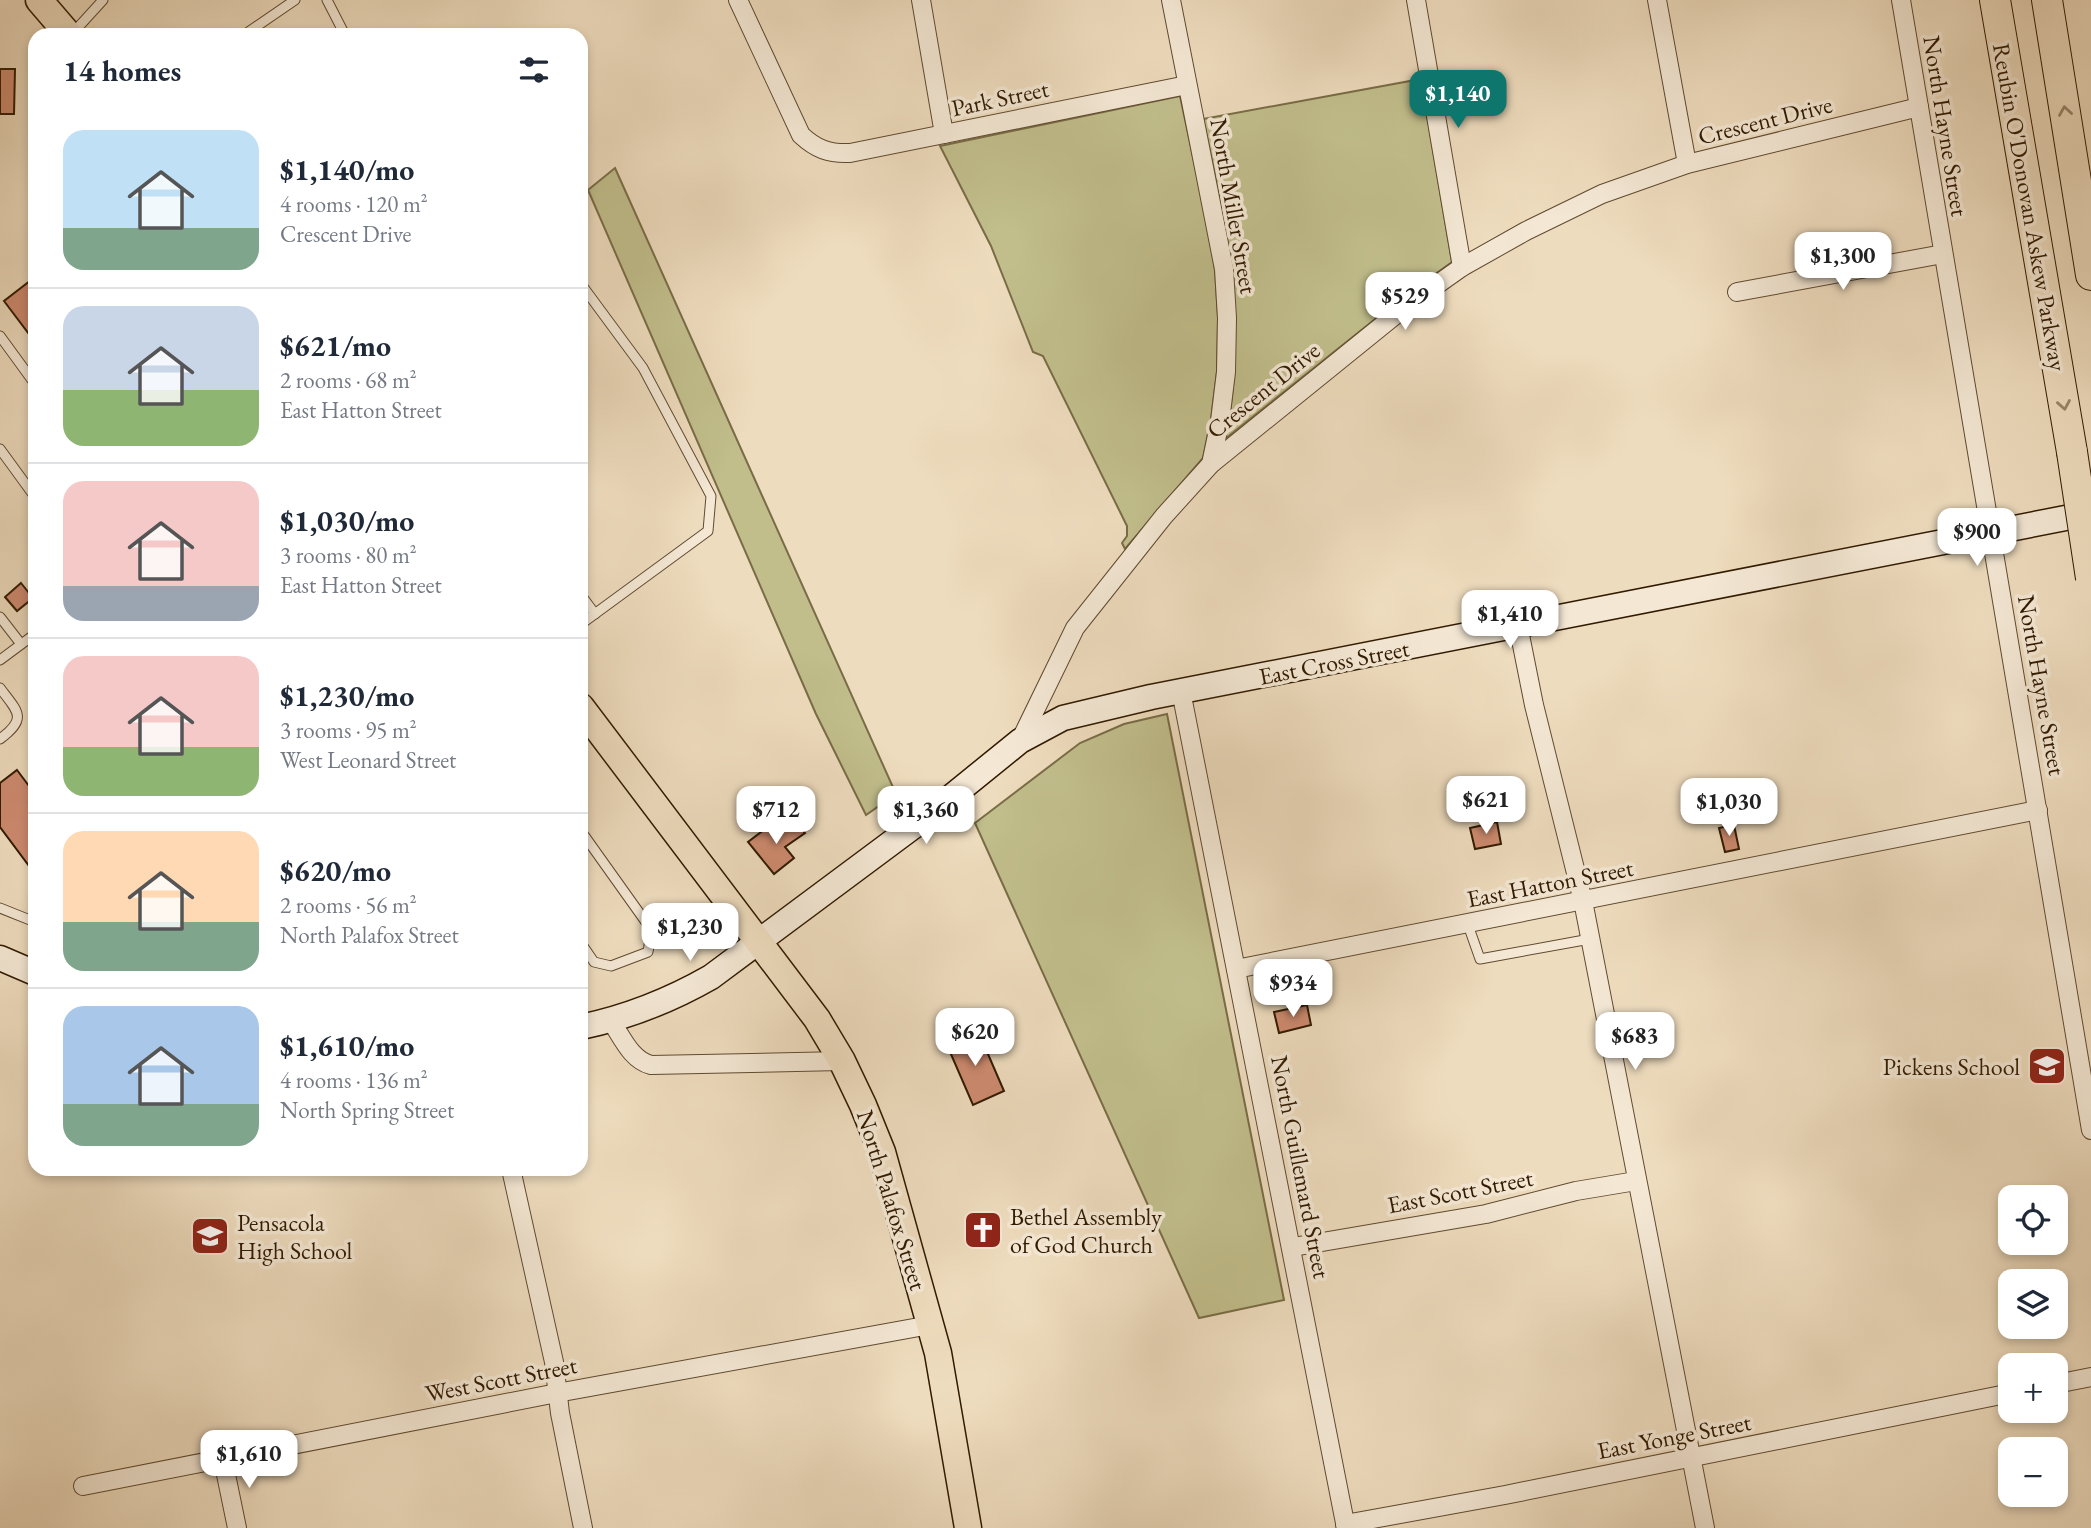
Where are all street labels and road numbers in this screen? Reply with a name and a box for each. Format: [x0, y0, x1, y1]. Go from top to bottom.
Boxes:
street label: North Hayne Street [1916, 33, 1976, 219]
street label: Reubin O'Donovan Askew Parkway [1986, 41, 2074, 374]
street label: Park Street [949, 73, 1052, 123]
street label: Crescent Drive [1695, 88, 1835, 152]
street label: North Miller Street [1203, 116, 1265, 297]
street label: Crescent Drive [1200, 335, 1326, 445]
street label: North Hayne Street [2011, 592, 2073, 778]
street label: East Cross Street [1256, 632, 1412, 692]
street label: East Hatton Street [1464, 852, 1636, 914]
street label: North Guillemard Street [1264, 1053, 1338, 1282]
street label: North Palafox Street [850, 1106, 934, 1294]
street label: East Scott Street [1385, 1162, 1536, 1220]
street label: West Scott Street [422, 1349, 580, 1409]
street label: East Yonge Street [1594, 1406, 1754, 1466]

